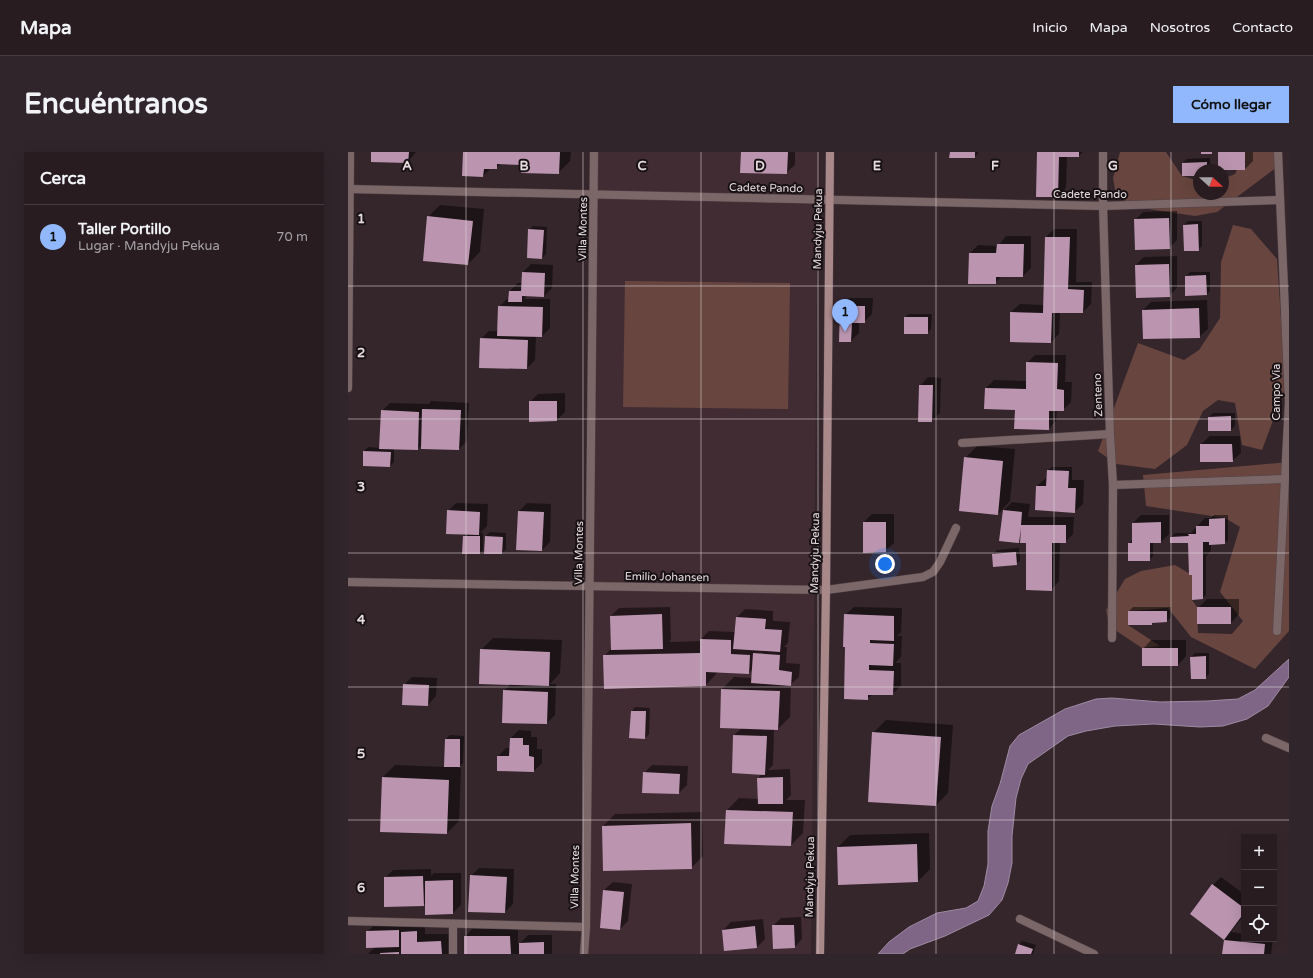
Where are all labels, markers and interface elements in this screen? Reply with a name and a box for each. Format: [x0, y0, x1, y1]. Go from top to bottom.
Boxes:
text: Mapa [20, 17, 72, 39]
text: Inicio [1032, 19, 1068, 36]
text: Mapa [1090, 19, 1128, 36]
text: Nosotros [1150, 19, 1210, 36]
text: Contacto [1232, 19, 1293, 36]
button: Cómo llegar [1173, 86, 1289, 123]
text: Encuéntranos [24, 87, 208, 121]
text: A [402, 158, 412, 174]
text: B [519, 158, 529, 174]
text: C [637, 158, 647, 174]
text: D [755, 158, 765, 174]
text: E [873, 158, 881, 174]
text: F [991, 158, 999, 174]
text: G [1108, 158, 1118, 174]
north arrow [1193, 164, 1229, 200]
text: Cerca [40, 168, 86, 189]
street label: Cadete Pando [729, 181, 803, 195]
street label: Mandyju Pekua [811, 188, 825, 270]
street label: Cadete Pando [1053, 188, 1127, 201]
street label: Villa Montes [576, 197, 590, 261]
text: 1 [357, 211, 365, 227]
text: Taller Portillo [78, 220, 171, 238]
text: 1 [49, 229, 57, 245]
text: 70 m [276, 229, 308, 245]
text: Lugar · Mandyju Pekua [78, 238, 220, 254]
pin: 1 [832, 299, 858, 332]
text: 2 [357, 345, 365, 361]
street label: Campo Via [1270, 364, 1283, 420]
street label: Zenteno [1091, 373, 1105, 417]
text: 3 [357, 479, 365, 495]
street label: Mandyju Pekua [808, 512, 822, 594]
street label: Villa Montes [572, 521, 586, 585]
your location [875, 554, 895, 574]
street label: Emilio Johansen [625, 570, 709, 584]
text: 4 [357, 612, 366, 628]
text: 5 [357, 746, 365, 762]
map controls [1241, 834, 1277, 942]
button: + [1241, 834, 1277, 870]
street label: Mandyju Pekua [803, 836, 817, 918]
street label: Villa Montes [568, 845, 582, 909]
button: − [1241, 870, 1277, 906]
text: 6 [357, 880, 365, 896]
button: locate [1241, 906, 1277, 942]

